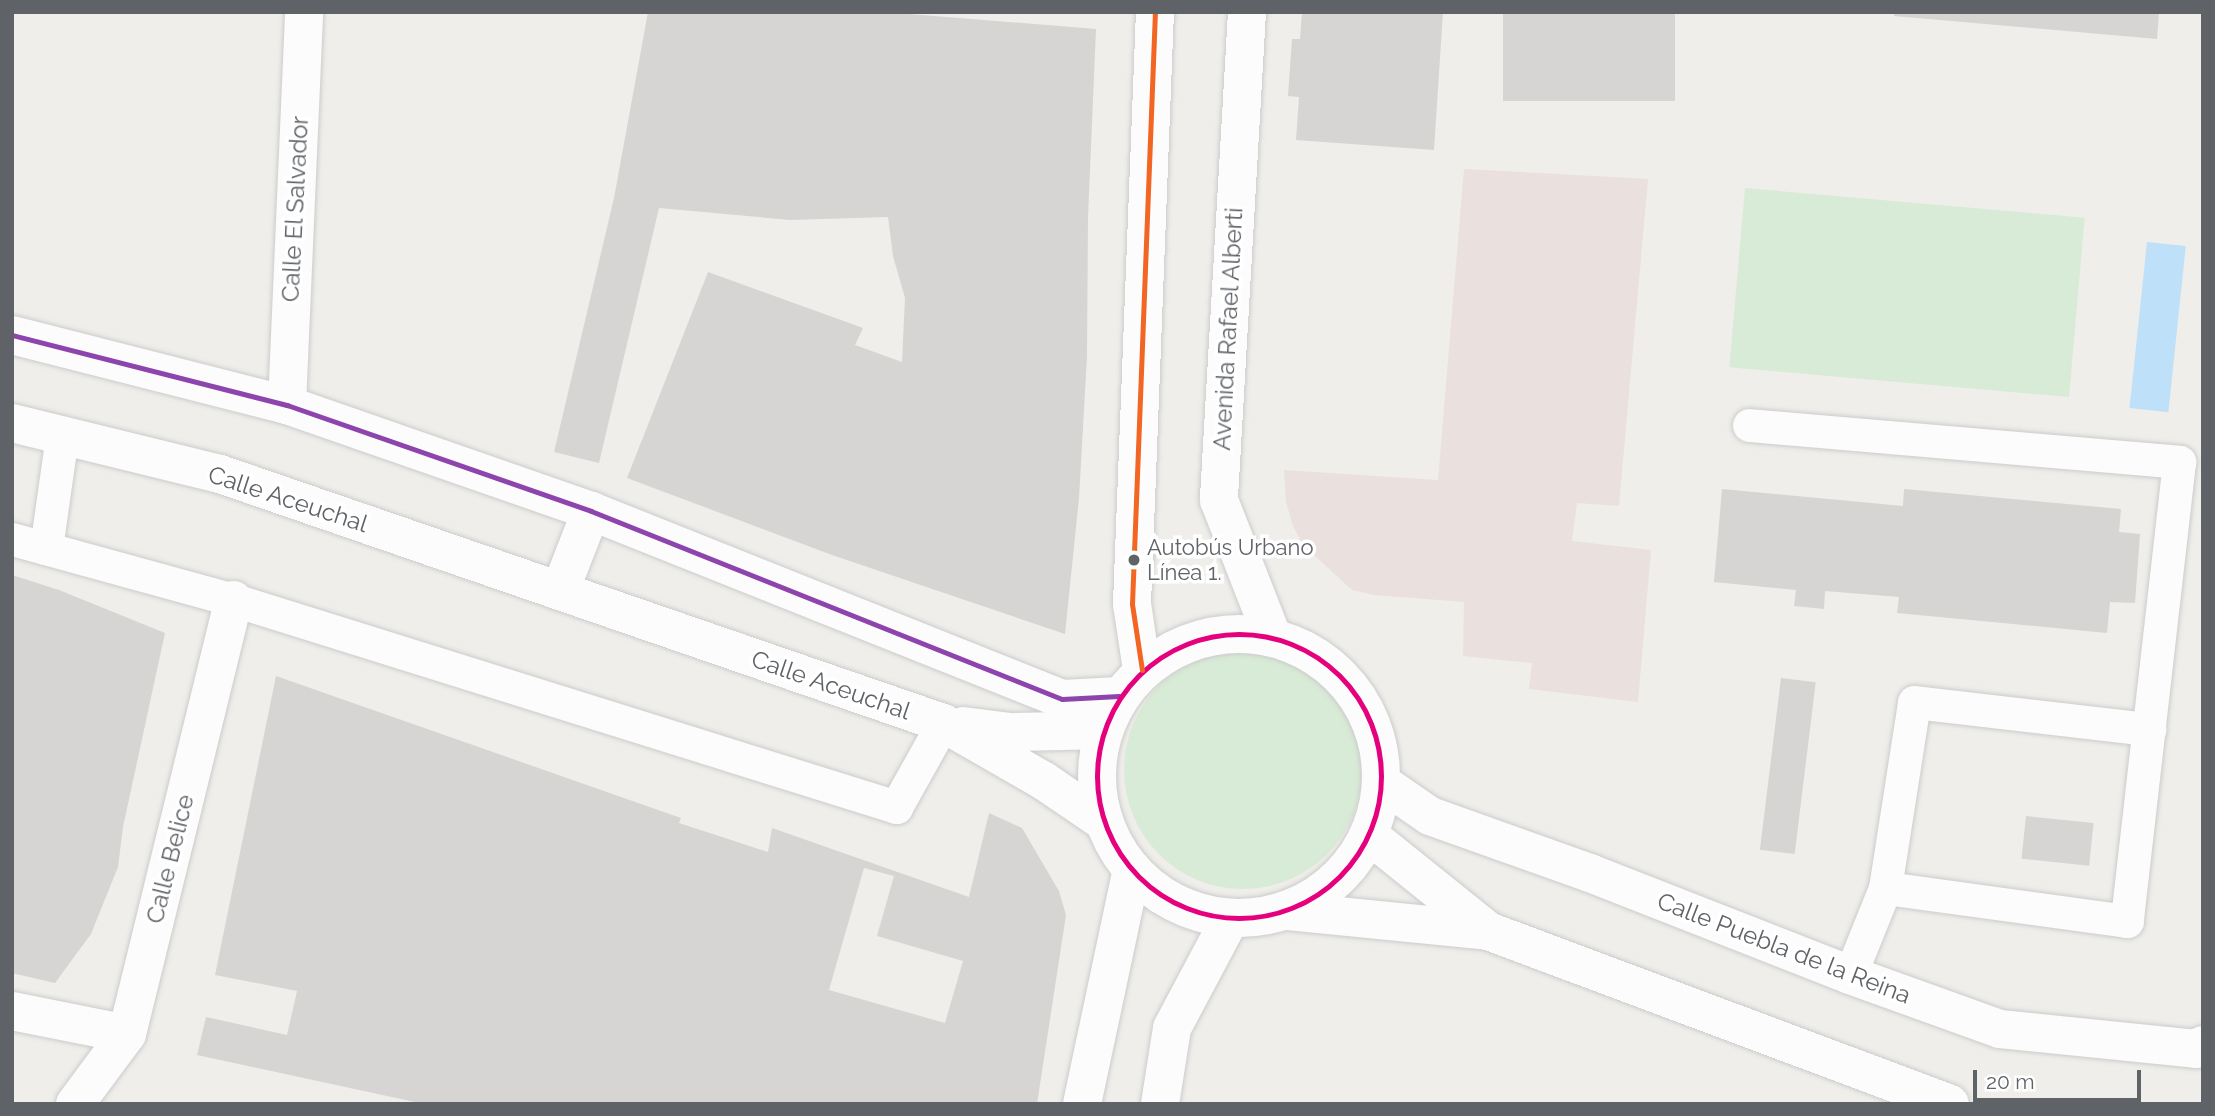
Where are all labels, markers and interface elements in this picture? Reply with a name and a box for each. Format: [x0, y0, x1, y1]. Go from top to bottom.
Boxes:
street label: Calle El Salvador [276, 115, 314, 303]
street label: Avenida Rafael Alberti [1207, 206, 1249, 452]
street label: Calle Aceuchal [204, 460, 372, 538]
place label: Autobús Urbano Línea 1. [1147, 534, 1314, 586]
marker: Autobús Urbano Línea 1. [1127, 553, 1141, 567]
street label: Calle Aceuchal [747, 644, 915, 726]
street label: Calle Belice [140, 792, 200, 926]
street label: Calle Puebla de la Reina [1653, 886, 1915, 1010]
scale bar [1977, 1056, 2145, 1100]
text: 20 m [1986, 1069, 2034, 1094]

